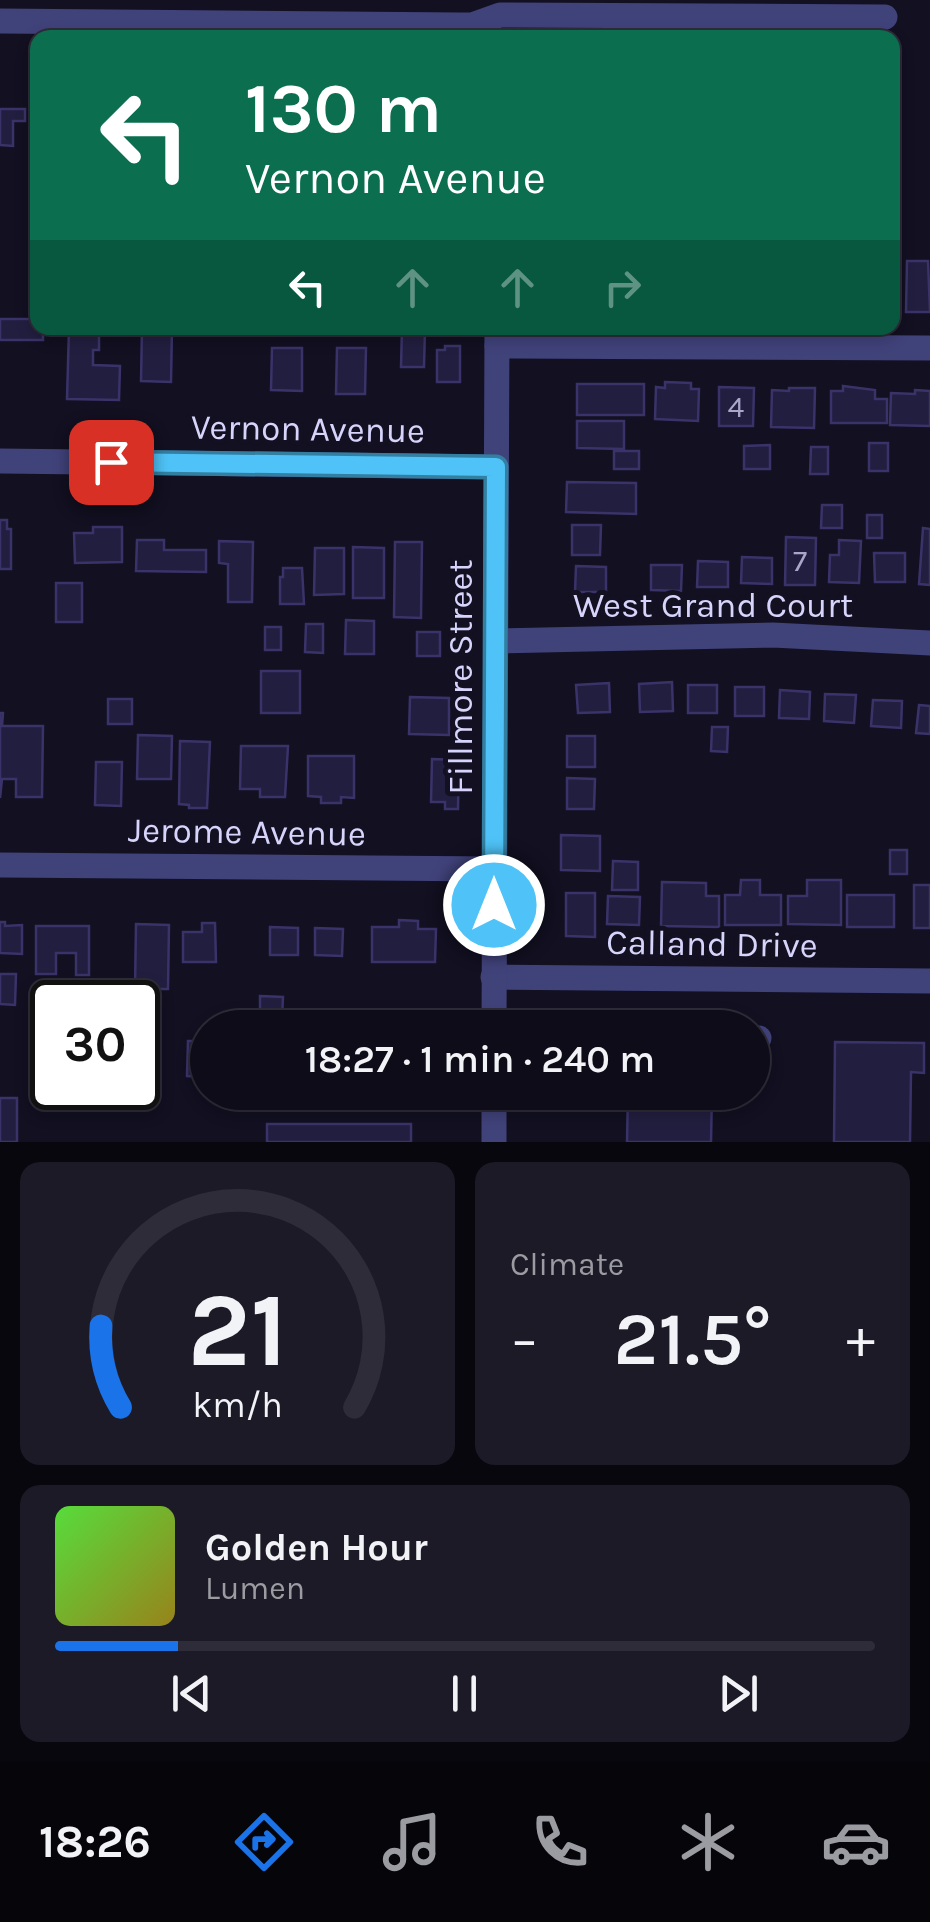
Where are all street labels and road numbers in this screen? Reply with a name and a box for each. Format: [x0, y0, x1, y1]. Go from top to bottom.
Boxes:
street label: Vernon Avenue [191, 406, 425, 452]
street label: Fillmore Street [440, 559, 481, 795]
street label: West Grand Court [573, 585, 853, 626]
street label: Jerome Avenue [128, 809, 366, 855]
street label: Calland Drive [606, 922, 818, 966]

